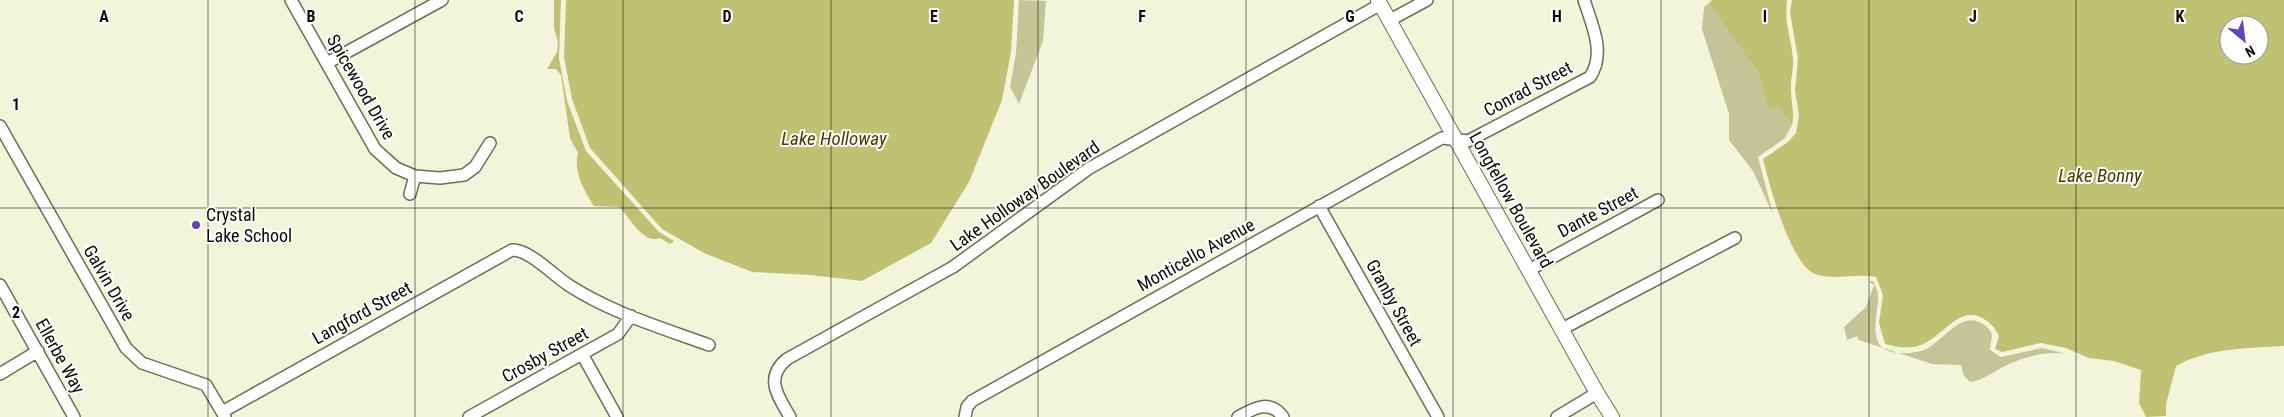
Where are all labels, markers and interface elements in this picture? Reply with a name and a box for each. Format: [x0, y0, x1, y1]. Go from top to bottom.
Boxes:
text: A [99, 7, 109, 26]
text: B [307, 7, 316, 26]
text: C [514, 7, 524, 26]
text: D [722, 7, 732, 26]
text: E [930, 7, 938, 26]
text: F [1138, 7, 1146, 26]
text: G [1345, 7, 1355, 26]
text: H [1552, 7, 1562, 26]
text: I [1763, 7, 1767, 26]
text: J [1969, 7, 1977, 26]
text: K [2176, 7, 2185, 26]
north arrow [2219, 15, 2269, 65]
street label: Spicewood Drive [323, 30, 400, 143]
text: N [2243, 42, 2258, 60]
street label: Conrad Street [1480, 57, 1575, 121]
text: 1 [12, 95, 20, 114]
water label: Lake Holloway [781, 127, 888, 150]
street label: Longfellow Boulevard [1465, 128, 1558, 272]
street label: Lake Holloway Boulevard [946, 136, 1103, 255]
water label: Lake Bonny [2058, 164, 2143, 187]
street label: Dante Street [1554, 182, 1641, 241]
place label: Crystal Lake School [206, 204, 292, 246]
street label: Monticello Avenue [1133, 214, 1258, 295]
marker: Crystal Lake School [190, 219, 202, 231]
street label: Galvin Drive [79, 241, 140, 324]
street label: Granby Street [1362, 256, 1427, 350]
street label: Langford Street [309, 277, 415, 348]
text: 2 [12, 303, 20, 322]
street label: Ellerbe Way [31, 315, 90, 397]
street label: Crosby Street [498, 322, 592, 387]

